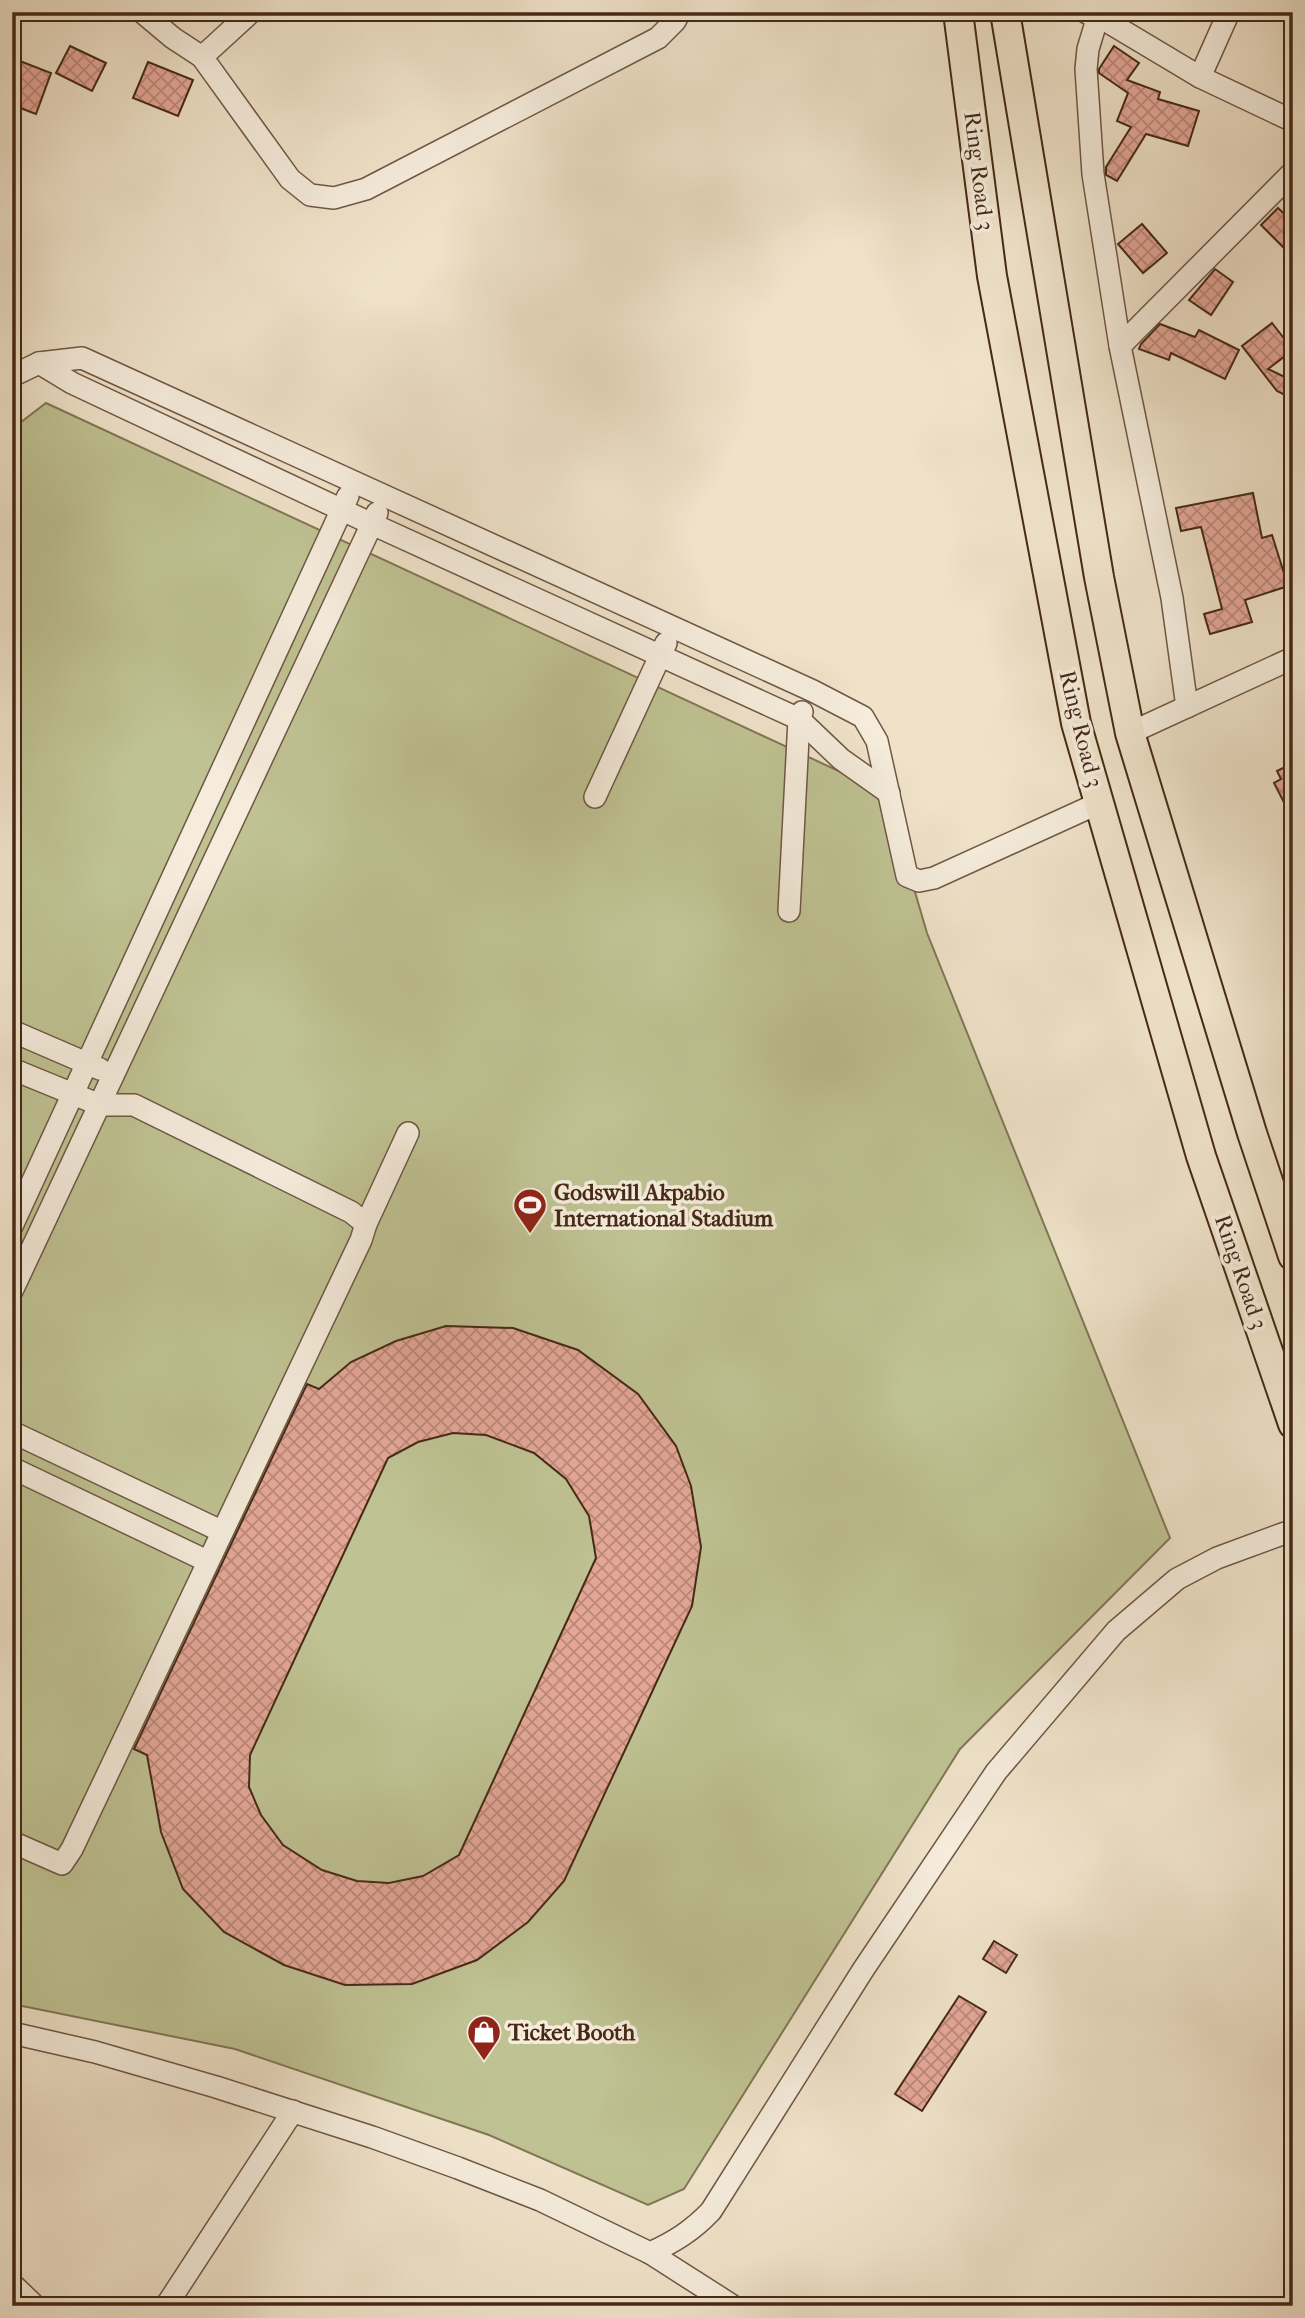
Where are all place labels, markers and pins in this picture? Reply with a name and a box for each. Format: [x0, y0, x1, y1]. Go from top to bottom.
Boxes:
place label: Godswill Akpabio International Stadium [554, 1179, 774, 1232]
sports icon: Godswill Akpabio International Stadium [511, 1186, 549, 1235]
shop icon: Ticket Booth [465, 2013, 503, 2062]
place label: Ticket Booth [507, 2019, 636, 2046]

